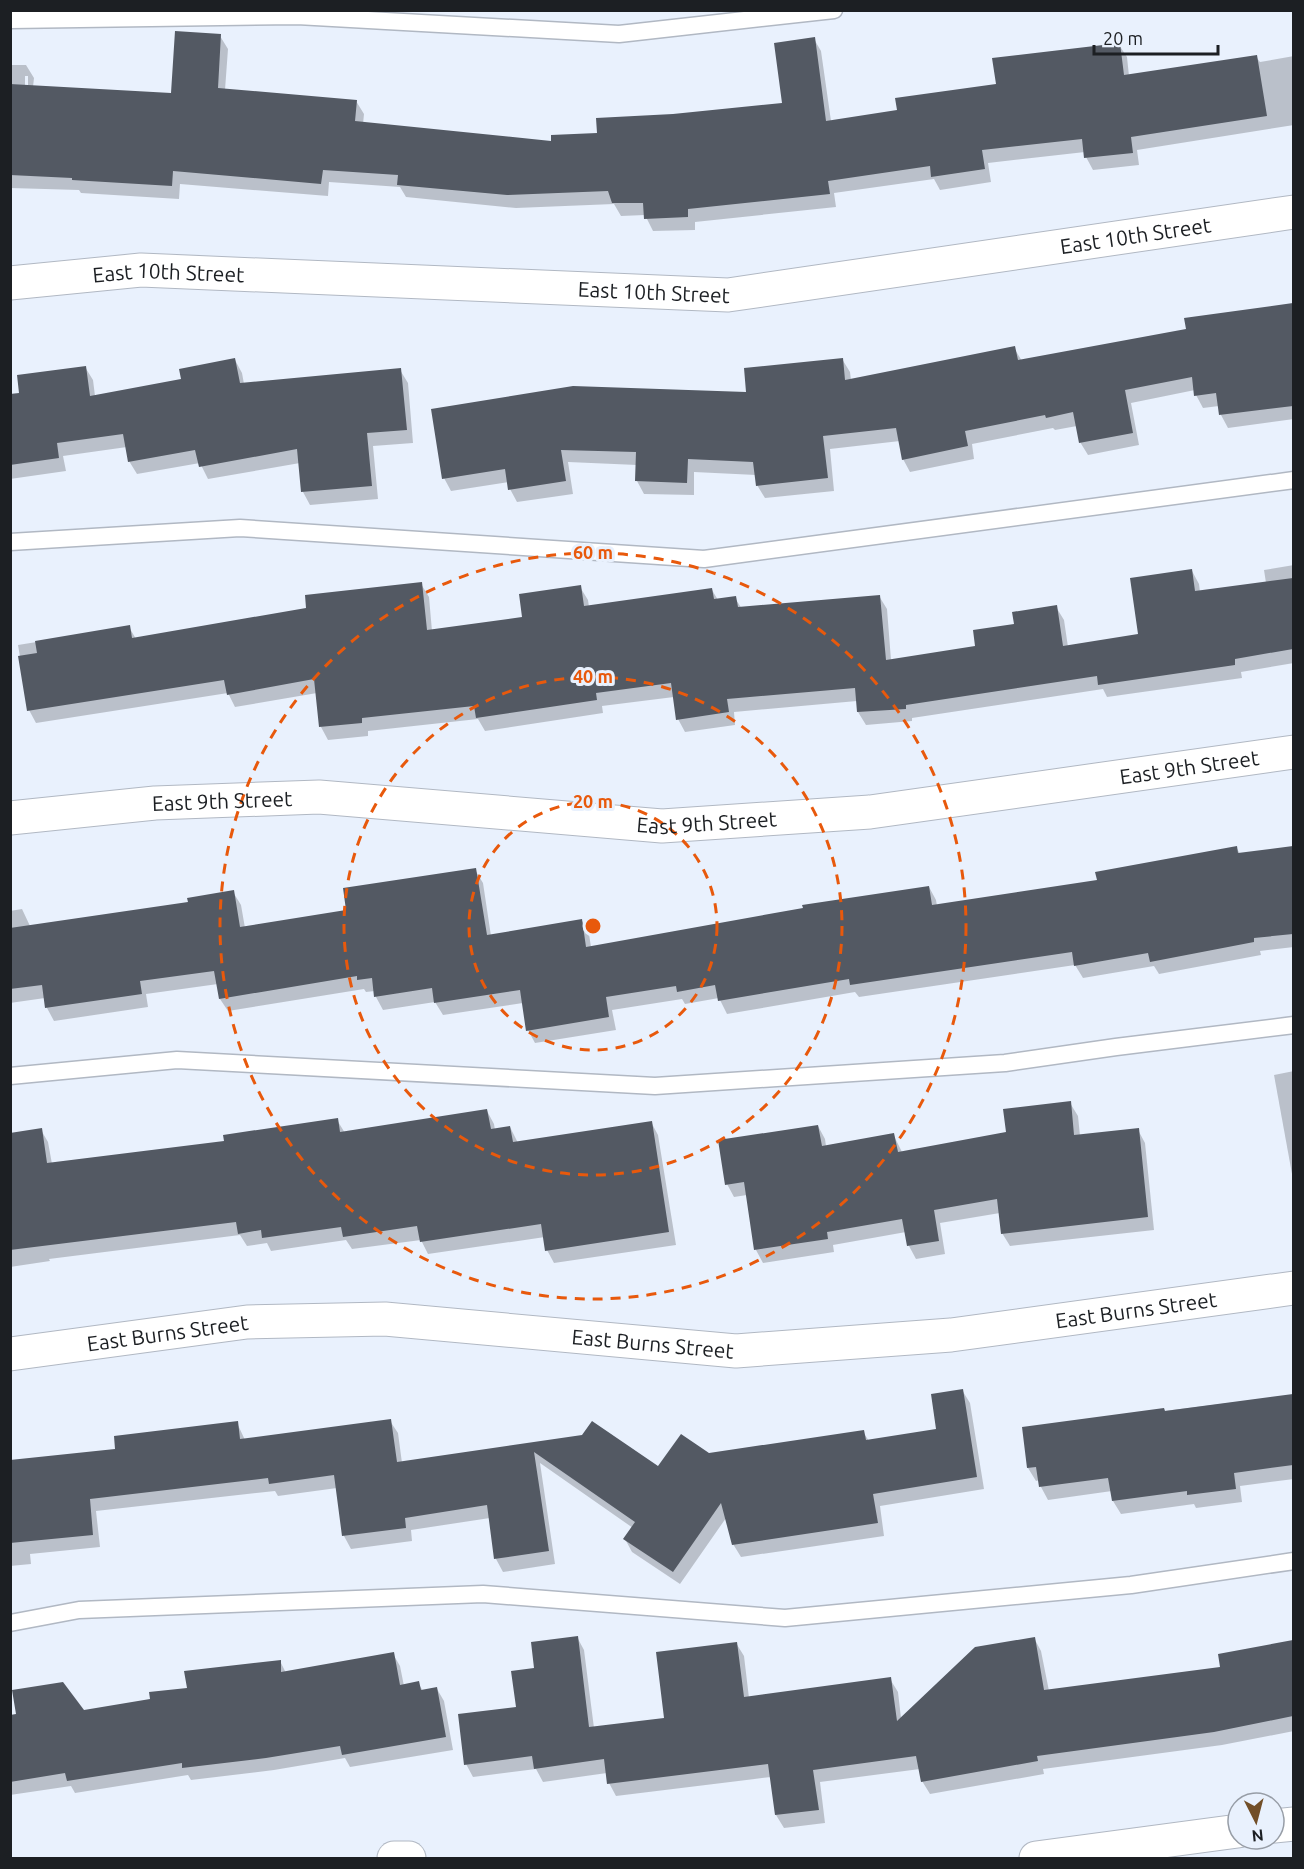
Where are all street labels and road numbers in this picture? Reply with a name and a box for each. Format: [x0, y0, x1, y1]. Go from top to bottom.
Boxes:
street label: East 10th Street [1058, 212, 1213, 258]
street label: East 10th Street [91, 258, 245, 287]
street label: East 10th Street [577, 277, 730, 307]
street label: East 9th Street [1118, 745, 1260, 789]
street label: East 9th Street [152, 786, 293, 815]
street label: East 9th Street [636, 806, 778, 838]
street label: East Burns Street [1054, 1287, 1218, 1333]
street label: East Burns Street [85, 1310, 250, 1356]
street label: East Burns Street [571, 1324, 735, 1363]

